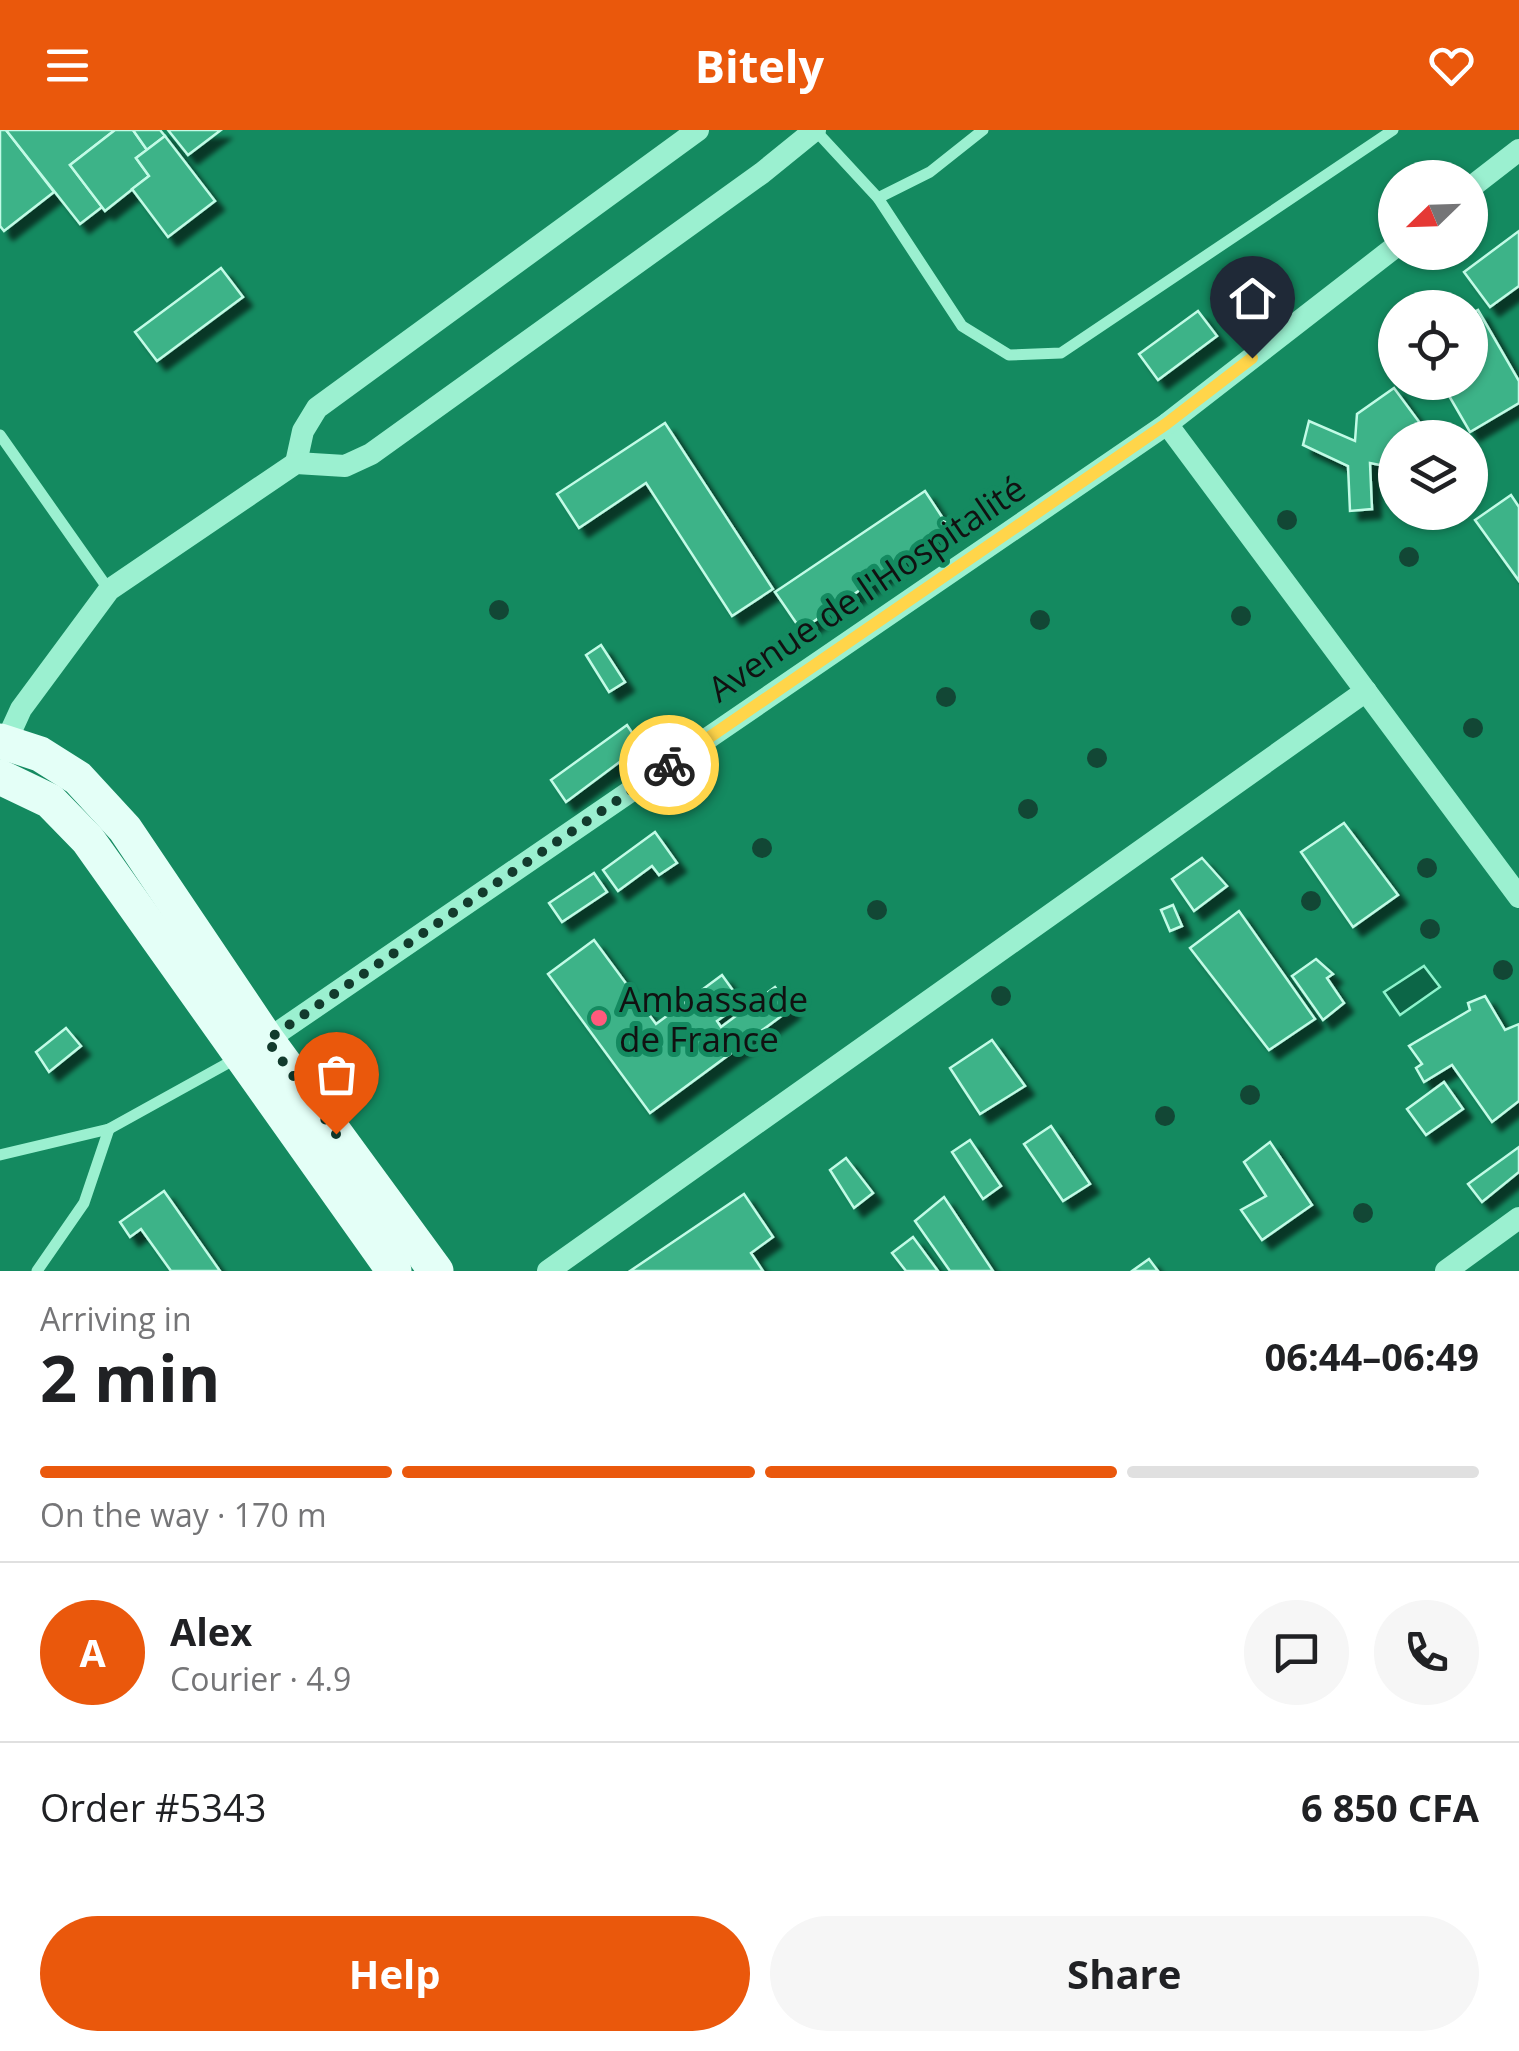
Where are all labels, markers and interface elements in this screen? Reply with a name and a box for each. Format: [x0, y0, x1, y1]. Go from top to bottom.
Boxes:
text: Bitely [695, 35, 824, 96]
icon: menu [40, 38, 95, 93]
icon: heart [1424, 38, 1479, 93]
north arrow [1378, 160, 1488, 270]
map controls [1378, 160, 1488, 530]
pin [1210, 256, 1295, 359]
icon: home [1225, 271, 1280, 326]
button: locate [1378, 290, 1488, 400]
button: layers [1378, 420, 1488, 530]
street label: Avenue de l'Hospitalité [698, 464, 1034, 712]
courier [619, 715, 719, 815]
icon: bike [642, 738, 697, 793]
place label: Ambassade de France [619, 975, 808, 1062]
marker: Ambassade de France [588, 1007, 610, 1029]
pin [294, 1032, 379, 1135]
icon: bag [309, 1047, 364, 1102]
text: Arriving in [40, 1297, 192, 1340]
text: 06:44–06:49 [1265, 1330, 1479, 1382]
text: 2 min [40, 1333, 220, 1421]
text: On the way · 170 m [40, 1493, 327, 1536]
button: chat [1244, 1600, 1349, 1705]
button: phone [1374, 1600, 1479, 1705]
text: Alex [170, 1605, 252, 1657]
text: A [79, 1626, 106, 1678]
text: Courier · 4.9 [170, 1657, 351, 1700]
text: Order #5343 [40, 1781, 267, 1833]
text: 6 850 CFA [1301, 1781, 1479, 1833]
button: Help [40, 1916, 750, 2031]
button: Share [770, 1916, 1479, 2031]

